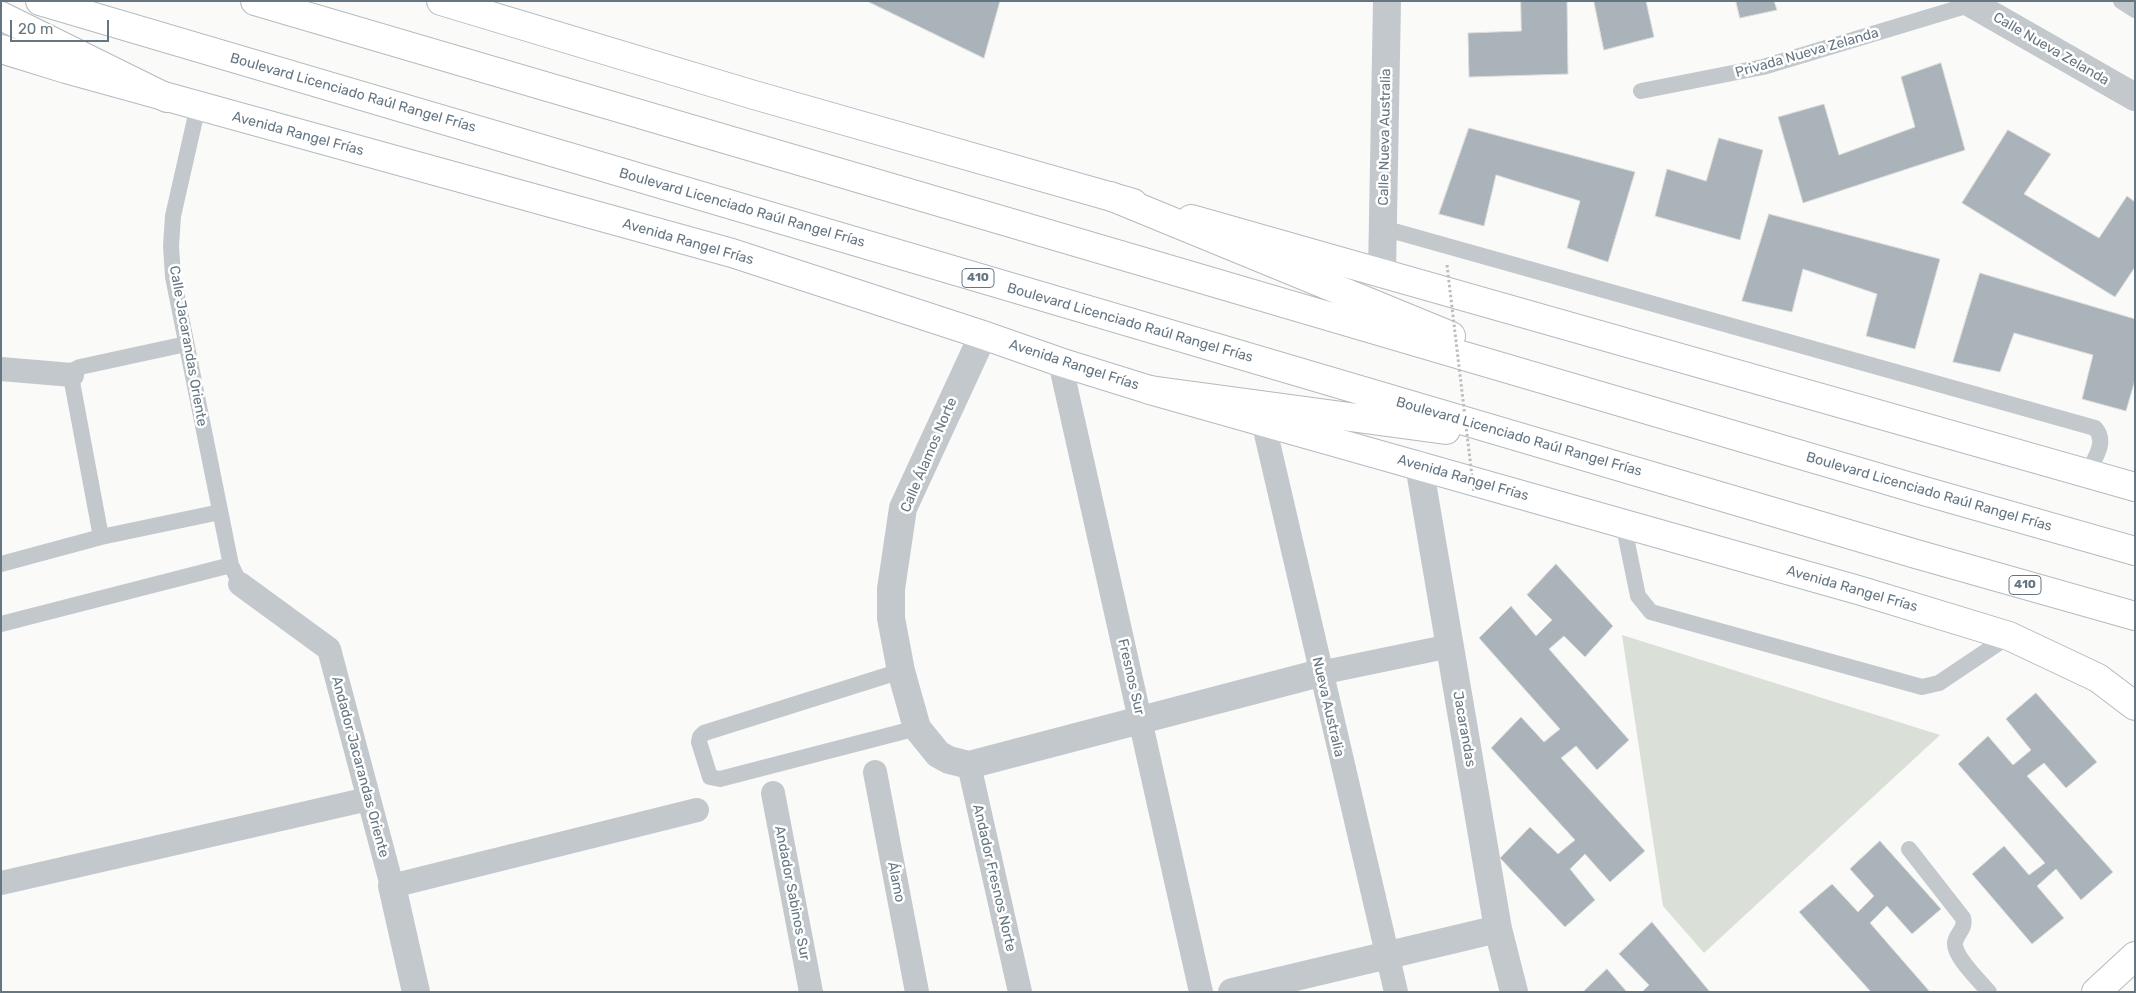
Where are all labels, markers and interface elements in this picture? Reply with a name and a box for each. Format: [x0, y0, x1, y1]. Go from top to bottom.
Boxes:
street label: Calle Nueva Zelanda [1990, 9, 2112, 89]
scale bar [12, 10, 111, 42]
text: 20 m [18, 20, 53, 38]
street label: Privada Nueva Zelanda [1733, 24, 1881, 82]
street label: Boulevard Licenciado Raúl Rangel Frías [228, 50, 478, 136]
street label: Calle Nueva Australia [1375, 68, 1395, 206]
street label: Avenida Rangel Frías [230, 108, 366, 160]
street label: Boulevard Licenciado Raúl Rangel Frías [617, 165, 867, 251]
street label: Avenida Rangel Frías [621, 215, 755, 269]
street label: Calle Jacarandas Oriente [166, 264, 210, 428]
road number: 410 [962, 268, 994, 288]
street label: Boulevard Licenciado Raúl Rangel Frías [1005, 280, 1255, 366]
street label: Avenida Rangel Frías [1007, 336, 1141, 394]
street label: Boulevard Licenciado Raúl Rangel Frías [1394, 394, 1644, 480]
street label: Calle Álamos Norte [897, 395, 961, 515]
street label: Boulevard Licenciado Raúl Rangel Frías [1804, 449, 2054, 535]
street label: Avenida Rangel Frías [1396, 451, 1530, 505]
street label: Avenida Rangel Frías [1785, 562, 1919, 616]
road number: 410 [2009, 576, 2041, 594]
street label: Fresnos Sur [1114, 637, 1148, 717]
street label: Nueva Australia [1308, 655, 1348, 759]
street label: Andador Jacarandas Oriente [328, 675, 392, 859]
street label: Jacarandas [1449, 690, 1479, 768]
street label: Andador Fresnos Norte [969, 803, 1019, 953]
street label: Andador Sabinos Sur [771, 824, 813, 962]
street label: Álamo [884, 860, 908, 904]

